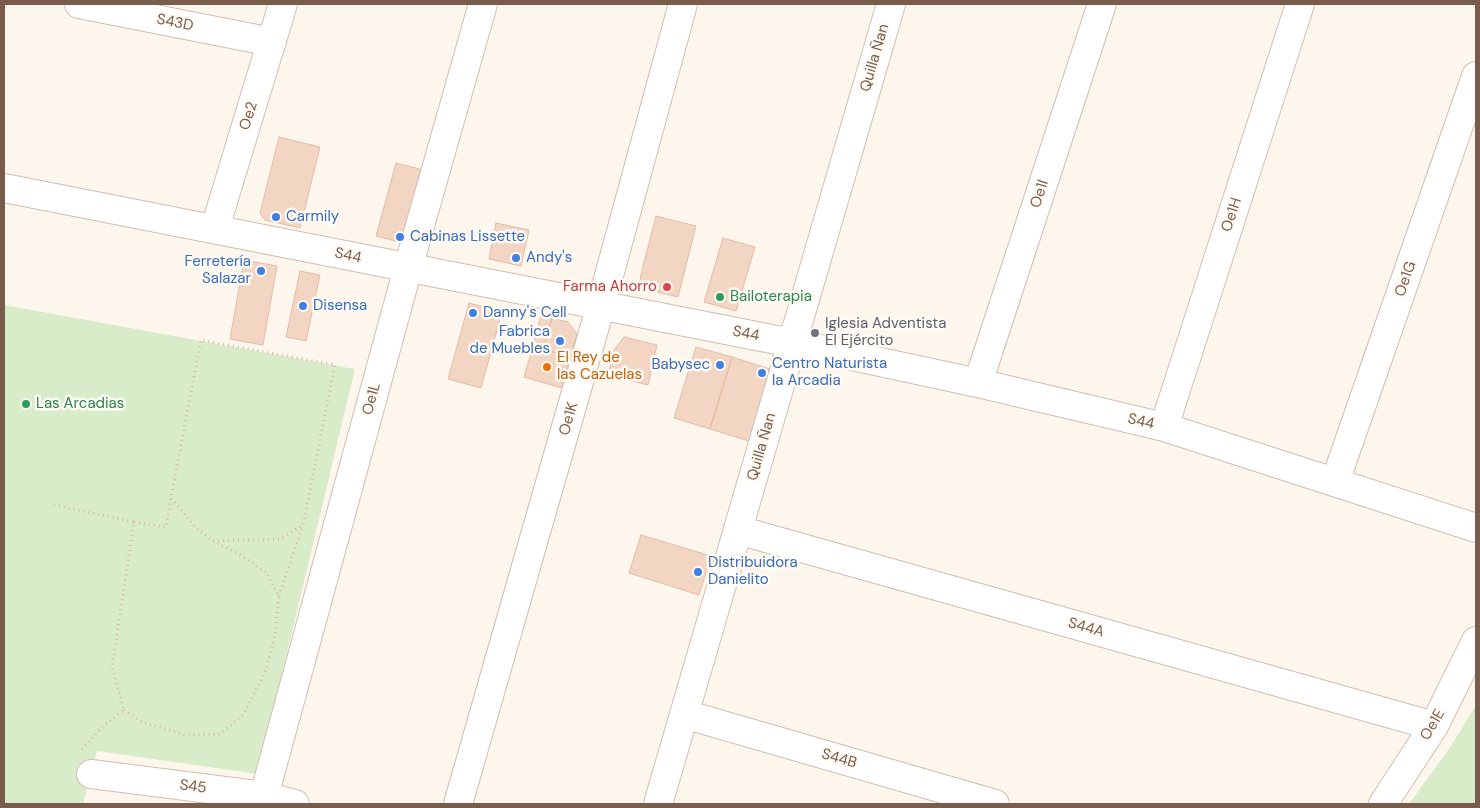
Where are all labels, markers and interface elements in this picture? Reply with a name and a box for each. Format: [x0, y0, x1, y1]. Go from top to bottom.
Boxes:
street label: S43D [155, 11, 195, 35]
street label: Quilla Ñan [857, 22, 893, 94]
street label: Oe2 [236, 100, 262, 132]
street label: Oe1I [1027, 178, 1053, 210]
street label: Oe1H [1218, 196, 1246, 234]
place label: Carmily [286, 208, 339, 226]
marker: Carmily [270, 211, 282, 223]
place label: Cabinas Lissette [410, 228, 525, 246]
marker: Cabinas Lissette [394, 231, 406, 243]
street label: S44 [333, 244, 363, 268]
place label: Andy's [526, 249, 572, 267]
marker: Andy's [510, 252, 522, 264]
place label: Ferretería Salazar [184, 253, 251, 288]
street label: Oe1G [1392, 259, 1420, 299]
marker: Ferretería Salazar [255, 265, 267, 277]
place label: Farma Ahorro [563, 278, 657, 296]
marker: Farma Ahorro [661, 281, 673, 293]
place label: Bailoterapia [730, 288, 812, 306]
marker: Bailoterapia [714, 291, 726, 303]
place label: Disensa [313, 297, 367, 315]
marker: Disensa [297, 300, 309, 312]
place label: Danny's Cell [483, 304, 567, 322]
marker: Danny's Cell [467, 307, 479, 319]
place label: Iglesia Adventista El Ejército [825, 315, 946, 350]
place label: Fabrica de Muebles [470, 323, 550, 358]
street label: S44 [731, 323, 761, 345]
marker: Iglesia Adventista El Ejército [809, 327, 821, 339]
marker: Fabrica de Muebles [554, 335, 566, 347]
place label: El Rey de las Cazuelas [557, 349, 642, 384]
place label: Centro Naturista la Arcadia [772, 355, 887, 390]
place label: Babysec [651, 356, 710, 374]
marker: Babysec [714, 359, 726, 371]
marker: El Rey de las Cazuelas [541, 361, 553, 373]
marker: Centro Naturista la Arcadia [756, 367, 768, 379]
street label: Oe1L [359, 381, 385, 417]
place label: Las Arcadias [36, 395, 124, 413]
marker: Las Arcadias [20, 398, 32, 410]
street label: Oe1K [556, 400, 582, 438]
street label: S44 [1126, 410, 1156, 434]
street label: Quilla Ñan [744, 411, 780, 483]
place label: Distribuidora Danielito [708, 554, 798, 589]
marker: Distribuidora Danielito [692, 566, 704, 578]
street label: S44A [1066, 614, 1106, 642]
street label: Oe1E [1417, 706, 1449, 744]
street label: S44B [819, 745, 859, 773]
street label: S45 [179, 776, 207, 798]

